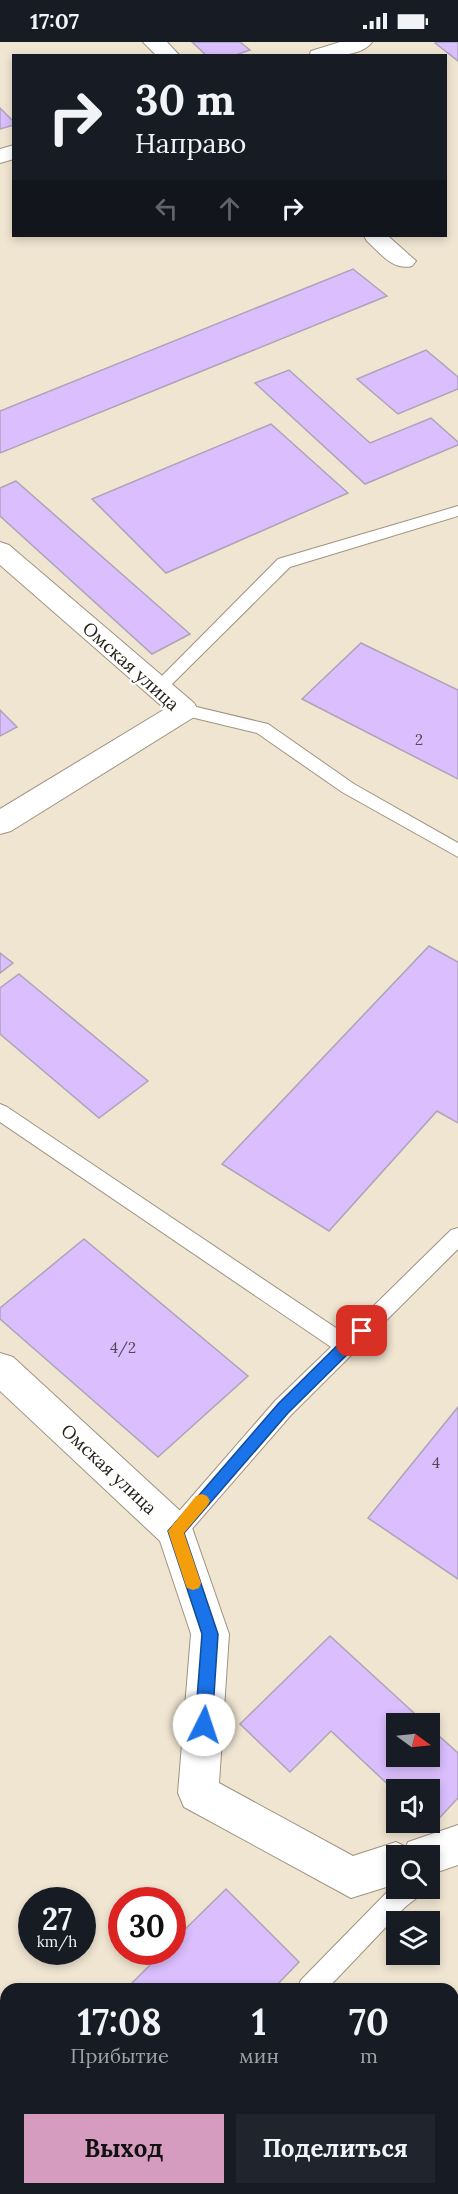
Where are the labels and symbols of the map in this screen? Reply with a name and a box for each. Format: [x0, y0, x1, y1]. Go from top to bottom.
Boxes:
street label: Омская улица [78, 617, 184, 715]
house number: 2 [415, 730, 423, 749]
pin [336, 1305, 387, 1356]
house number: 4/2 [110, 1338, 136, 1358]
street label: Омская улица [56, 1419, 162, 1519]
house number: 4 [432, 1453, 440, 1472]
position arrow [172, 1693, 236, 1757]
north arrow [386, 1713, 440, 1767]
speed limit sign: 30 [108, 1887, 186, 1965]

